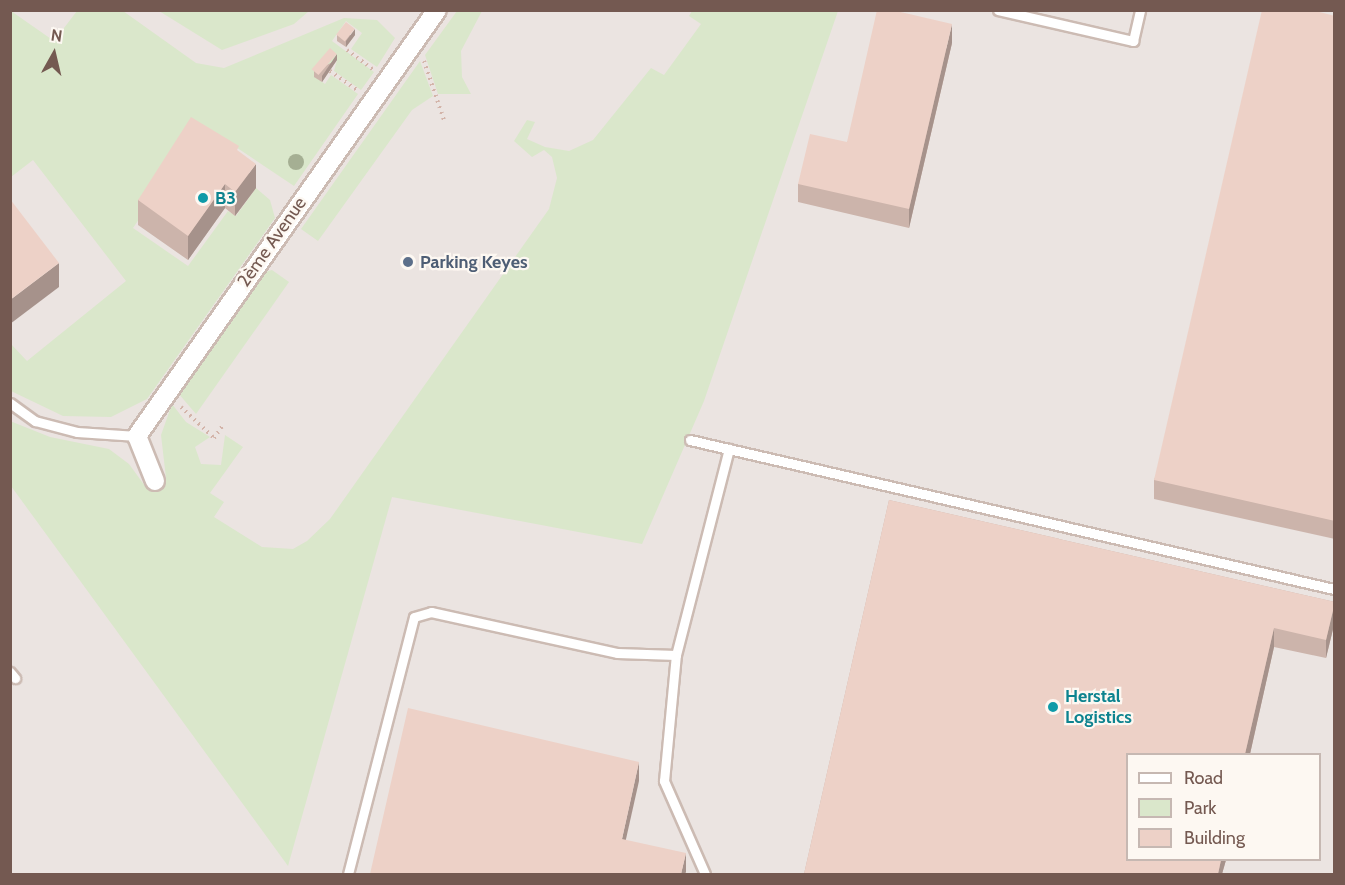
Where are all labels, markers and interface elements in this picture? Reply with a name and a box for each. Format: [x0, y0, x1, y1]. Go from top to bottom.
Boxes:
north arrow [24, 24, 84, 84]
text: N [50, 25, 63, 46]
place label: B3 [215, 187, 236, 209]
marker: B3 [196, 191, 210, 205]
street label: 2ème Avenue [233, 193, 311, 291]
place label: Parking Keyes [420, 251, 528, 273]
marker: Parking Keyes [401, 255, 415, 269]
place label: Herstal Logistics [1065, 686, 1132, 728]
marker: Herstal Logistics [1046, 700, 1060, 714]
legend [1126, 753, 1321, 861]
text: Road [1184, 767, 1223, 789]
text: Park [1184, 797, 1216, 819]
text: Building [1184, 827, 1245, 849]

